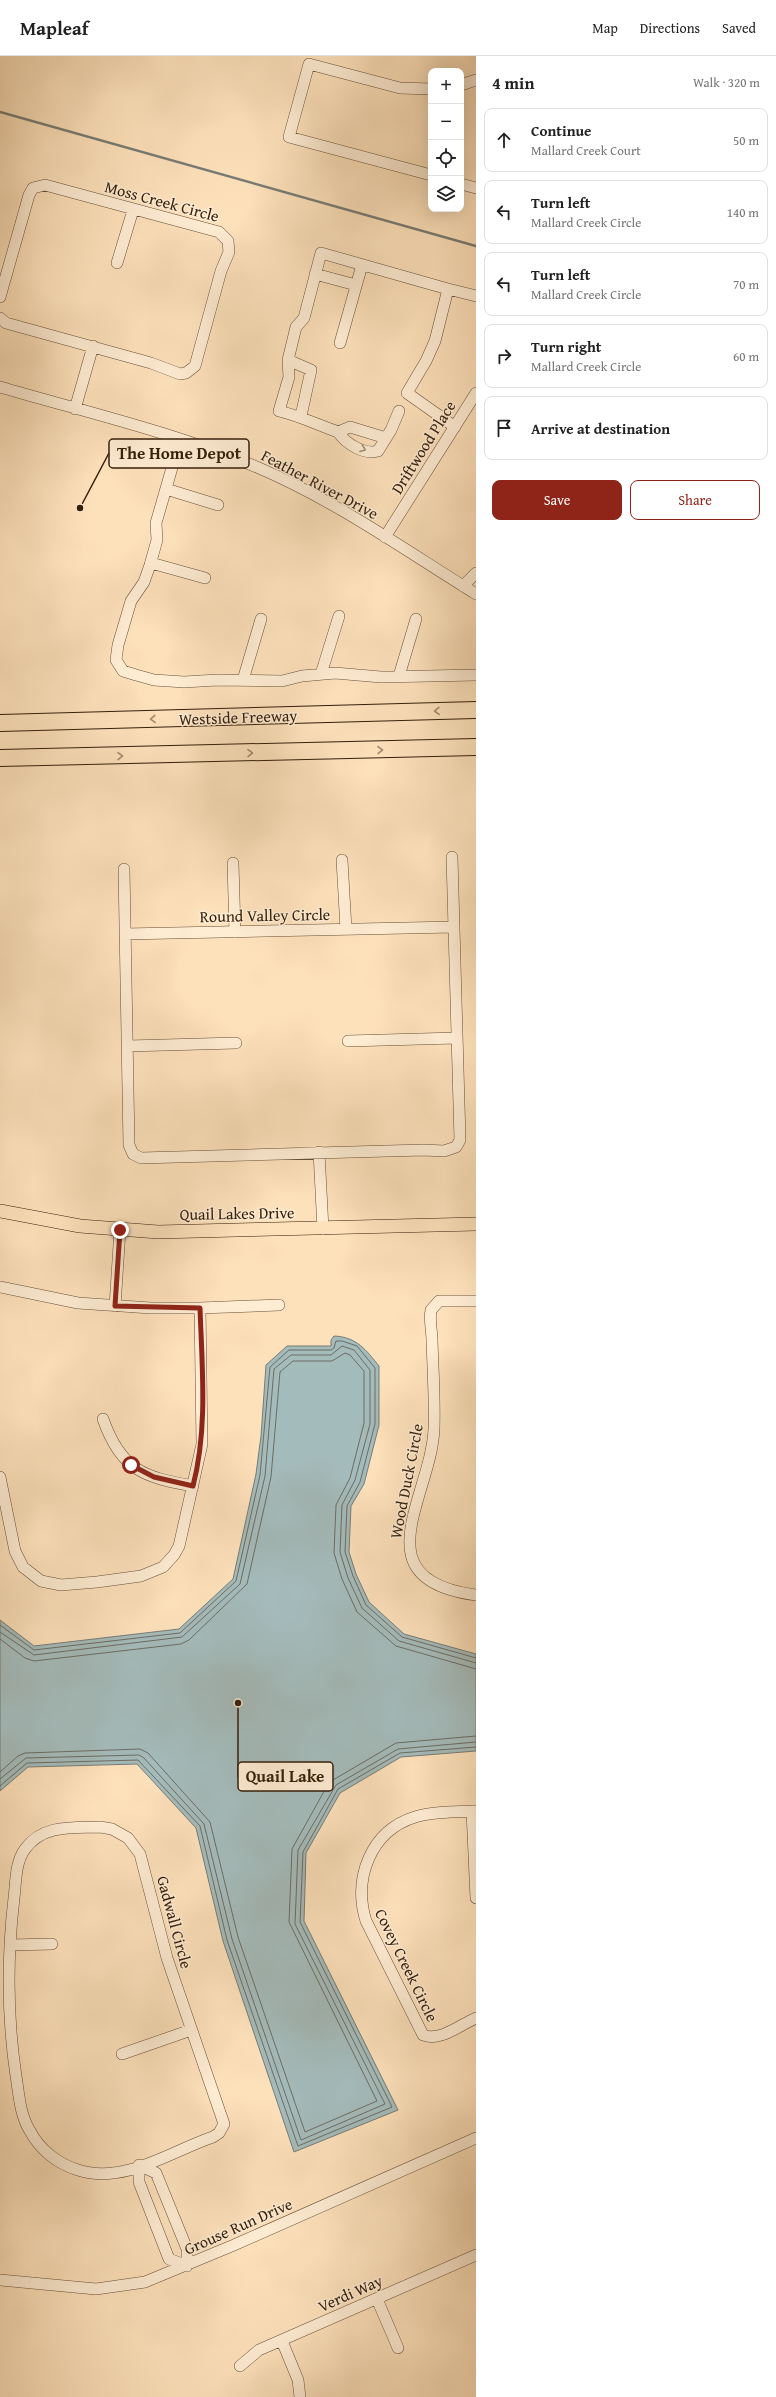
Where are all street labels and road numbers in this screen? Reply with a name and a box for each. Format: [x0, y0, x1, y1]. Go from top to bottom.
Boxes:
street label: Moss Creek Circle [102, 174, 222, 228]
street label: Driftwood Place [385, 396, 461, 498]
street label: Feather River Drive [257, 443, 383, 525]
street label: Westside Freeway [178, 703, 298, 731]
street label: Round Valley Circle [200, 902, 330, 928]
street label: Quail Lakes Drive [179, 1200, 295, 1226]
street label: Wood Duck Circle [383, 1421, 429, 1541]
street label: Gadwall Circle [151, 1873, 199, 1971]
street label: Covey Creek Circle [369, 1904, 445, 2026]
street label: Grouse Run Drive [180, 2191, 296, 2261]
street label: Verdi Way [314, 2268, 386, 2318]

